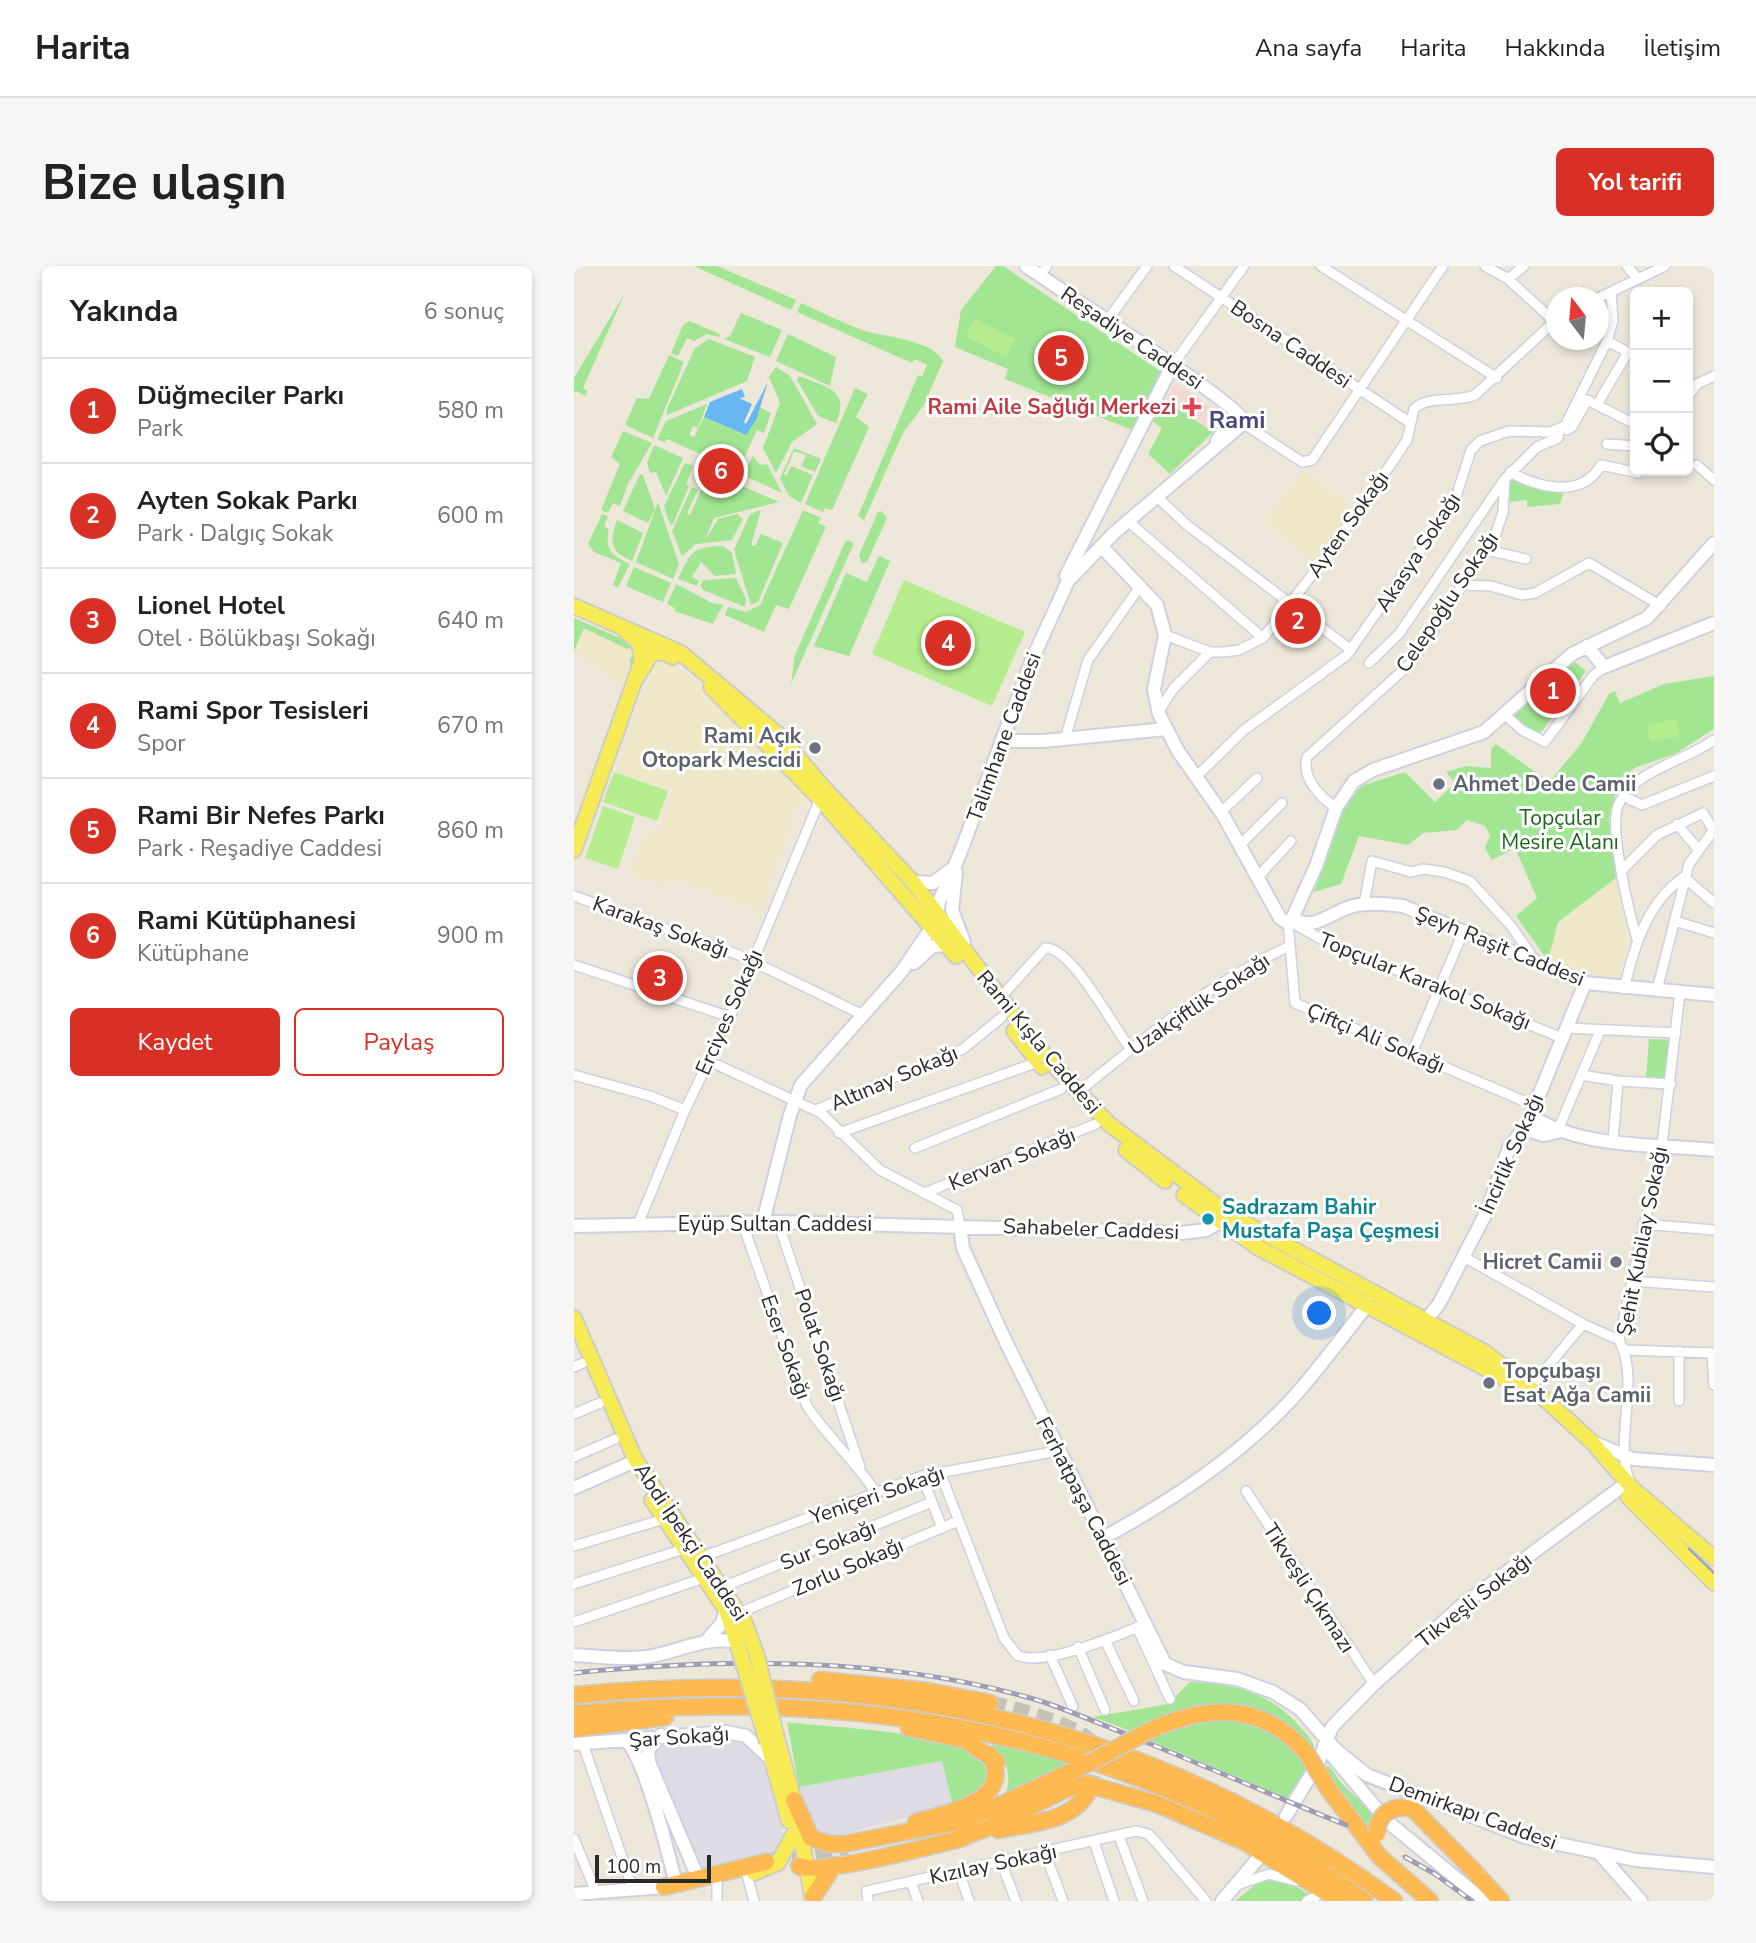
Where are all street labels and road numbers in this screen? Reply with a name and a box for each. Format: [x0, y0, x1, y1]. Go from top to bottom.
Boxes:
street label: Reşadiye Caddesi [1055, 280, 1209, 396]
street label: Bosna Caddesi [1225, 293, 1357, 395]
street label: Ayten Sokağı [1301, 465, 1395, 583]
street label: Akasya Sokağı [1369, 487, 1467, 617]
street label: Celepoğlu Sokağı [1389, 526, 1505, 678]
street label: Talimhane Caddesi [960, 648, 1048, 826]
street label: Karakaş Sokağı [589, 889, 733, 965]
street label: Şeyh Raşit Caddesi [1411, 899, 1589, 993]
street label: Topçular Karakol Sokağı [1315, 926, 1535, 1036]
street label: Erciyes Sokağı [689, 945, 769, 1079]
street label: Uzakçiftlik Sokağı [1123, 946, 1275, 1062]
street label: Rami Kışla Caddesi [970, 964, 1108, 1120]
street label: Çiftçi Ali Sokağı [1302, 996, 1450, 1080]
street label: Altınay Sokağı [826, 1039, 962, 1117]
street label: İncirlik Sokağı [1472, 1089, 1550, 1219]
street label: Kervan Sokağı [944, 1121, 1080, 1197]
street label: Şehit Kubilay Sokağı [1610, 1144, 1674, 1338]
street label: Eyüp Sultan Caddesi [678, 1210, 872, 1238]
street label: Sahabeler Caddesi [1002, 1212, 1180, 1246]
street label: Polat Sokağı [788, 1285, 852, 1405]
street label: Eser Sokağı [754, 1291, 818, 1403]
street label: Ferhatpaşa Caddesi [1029, 1412, 1139, 1590]
street label: Abdi İpekçi Caddesi [628, 1458, 754, 1626]
street label: Yeniçeri Sokağı [805, 1459, 948, 1531]
street label: Sur Sokağı [776, 1513, 880, 1577]
street label: Tikveşli Çıkmazı [1257, 1518, 1361, 1658]
street label: Zorlu Sokağı [788, 1531, 908, 1603]
street label: Tikveşli Sokağı [1410, 1546, 1538, 1654]
street label: Şar Sokağı [628, 1720, 730, 1754]
street label: Demirkapı Caddesi [1385, 1770, 1561, 1856]
street label: Kızılay Sokağı [927, 1837, 1059, 1891]

